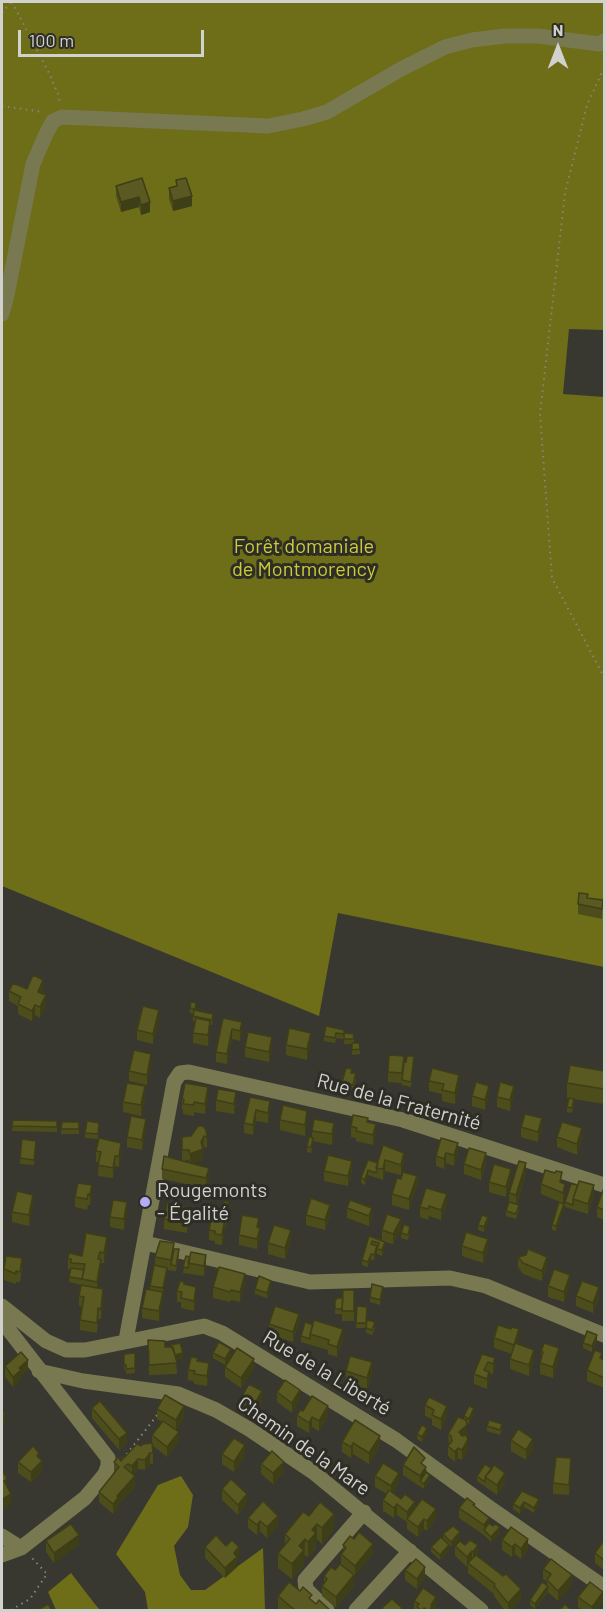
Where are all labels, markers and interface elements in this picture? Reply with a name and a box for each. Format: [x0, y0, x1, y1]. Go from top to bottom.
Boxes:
scale bar [21, 18, 207, 56]
north arrow [528, 18, 588, 78]
text: N [553, 20, 563, 39]
text: 100 m [29, 29, 74, 51]
park label: Forêt domaniale de Montmorency [232, 534, 376, 581]
street label: Rue de la Fraternité [314, 1069, 484, 1135]
place label: Rougemonts - Égalité [157, 1178, 267, 1225]
marker: Rougemonts - Égalité [138, 1195, 152, 1209]
street label: Rue de la Liberté [259, 1325, 395, 1421]
street label: Chemin de la Mare [233, 1391, 375, 1501]

